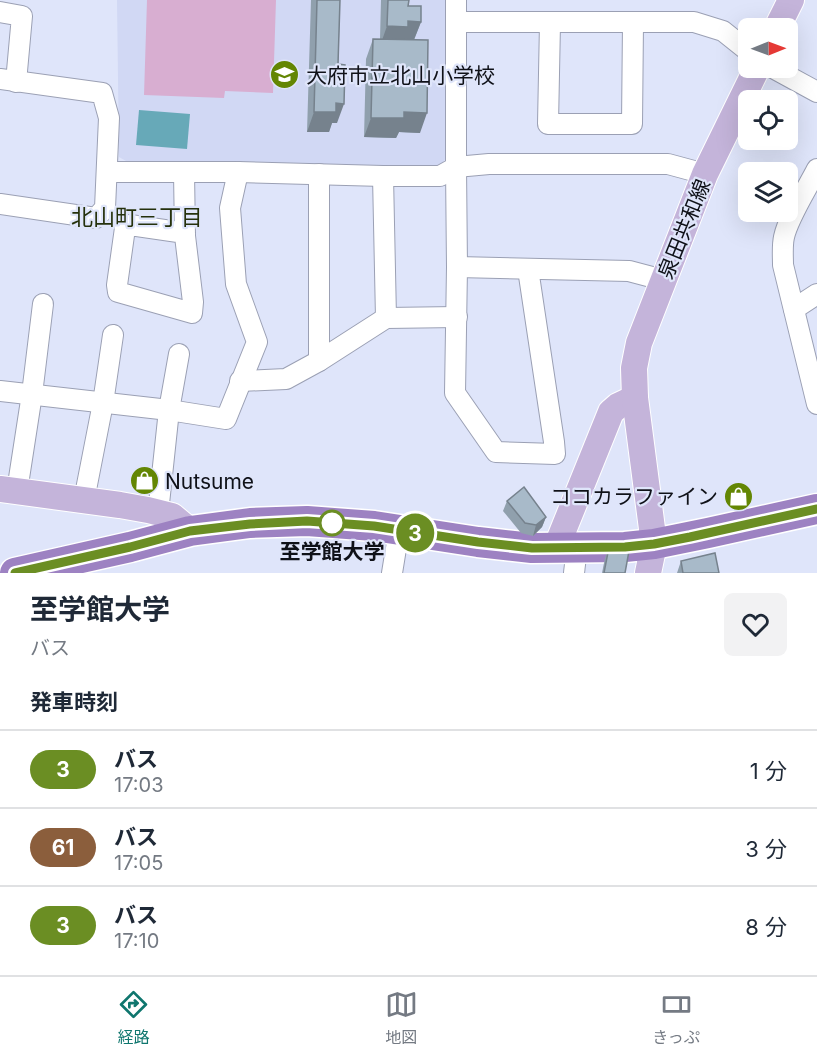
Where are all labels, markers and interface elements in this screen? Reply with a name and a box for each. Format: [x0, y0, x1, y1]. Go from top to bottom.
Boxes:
north arrow [738, 18, 798, 78]
map controls [738, 18, 798, 222]
school or university icon: 大府市立北山小学校 [269, 59, 301, 91]
place label: 大府市立北山小学校 [306, 63, 495, 88]
button: locate [738, 90, 798, 150]
button: layers [738, 162, 798, 222]
street label: 泉田共和線 [653, 176, 715, 282]
district label: 北山町三丁目 [71, 204, 203, 230]
shop icon: Nutsume [128, 465, 160, 497]
place label: Nutsume [165, 469, 254, 494]
shop icon: ココカラファイン [723, 480, 755, 512]
place label: ココカラファイン [550, 484, 718, 509]
marker: 至学館大学 [319, 510, 345, 536]
line badge: 3 [396, 514, 434, 552]
text: 3 [408, 521, 422, 546]
place label: 至学館大学 [280, 539, 385, 564]
text: 至学館大学 [30, 592, 170, 626]
button: heart [724, 593, 787, 656]
text: バス [30, 636, 70, 660]
text: 発車時刻 [30, 689, 118, 715]
text: バス [114, 746, 158, 772]
text: 3 [56, 757, 70, 782]
text: 1 分 [750, 758, 787, 784]
text: 17:03 [114, 773, 164, 797]
text: バス [114, 824, 158, 850]
text: 61 [52, 835, 74, 860]
text: 3 分 [745, 836, 787, 862]
text: 17:05 [114, 851, 163, 875]
text: バス [114, 902, 158, 928]
text: 3 [56, 913, 70, 938]
text: 8 分 [745, 914, 787, 940]
text: 17:10 [114, 929, 159, 953]
tab: 経路 [117, 988, 150, 1048]
tab: 地図 [385, 988, 418, 1048]
tab: きっぷ [652, 988, 700, 1048]

